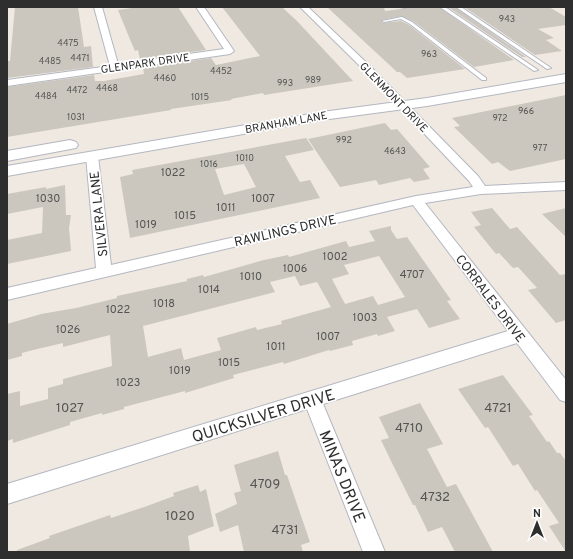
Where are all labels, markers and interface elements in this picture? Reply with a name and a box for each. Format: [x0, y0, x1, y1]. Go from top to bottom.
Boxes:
house number: 943 [499, 14, 515, 25]
house number: 4475 [57, 38, 79, 49]
house number: 963 [421, 49, 437, 60]
street label: GLENPARK DRIVE [100, 51, 190, 77]
house number: 4471 [70, 53, 90, 64]
house number: 4485 [39, 56, 61, 67]
street label: GLENMONT DRIVE [356, 60, 430, 136]
house number: 4452 [210, 66, 232, 77]
house number: 4460 [154, 73, 176, 84]
house number: 989 [305, 75, 321, 86]
house number: 993 [277, 78, 293, 89]
house number: 4468 [96, 83, 118, 94]
house number: 4472 [66, 85, 88, 96]
house number: 4484 [35, 91, 58, 102]
house number: 1015 [191, 92, 209, 103]
house number: 966 [518, 106, 534, 117]
street label: BRANHAM LANE [244, 109, 328, 137]
house number: 1031 [67, 112, 85, 123]
house number: 972 [492, 113, 508, 124]
house number: 992 [336, 135, 352, 146]
house number: 977 [533, 143, 548, 154]
house number: 4643 [384, 146, 406, 157]
house number: 1010 [236, 153, 254, 164]
house number: 1016 [200, 159, 218, 170]
house number: 1022 [161, 166, 185, 180]
street label: SILVERA LANE [88, 170, 112, 257]
house number: 1030 [36, 192, 60, 206]
house number: 1007 [251, 192, 275, 206]
house number: 1011 [216, 201, 236, 215]
house number: 1015 [174, 209, 196, 223]
street label: RAWLINGS DRIVE [233, 212, 338, 251]
house number: 1019 [135, 218, 157, 232]
house number: 1002 [323, 250, 347, 264]
street label: CORRALES DRIVE [451, 252, 528, 346]
house number: 1006 [283, 262, 307, 276]
house number: 4707 [400, 268, 425, 282]
house number: 1010 [240, 270, 262, 284]
house number: 1014 [198, 283, 220, 297]
house number: 1018 [153, 297, 175, 311]
house number: 1022 [106, 303, 130, 317]
house number: 1003 [353, 311, 377, 325]
house number: 1026 [56, 323, 80, 337]
house number: 1007 [316, 330, 340, 344]
house number: 1011 [266, 340, 286, 354]
house number: 1015 [218, 356, 240, 370]
house number: 1019 [169, 364, 191, 378]
house number: 1023 [116, 376, 140, 390]
street label: QUICKSILVER DRIVE [190, 386, 338, 448]
house number: 1027 [56, 401, 84, 417]
house number: 4721 [484, 401, 512, 417]
house number: 4710 [395, 421, 423, 437]
street label: MINAS DRIVE [314, 428, 369, 526]
house number: 4709 [250, 477, 280, 493]
house number: 4732 [420, 490, 450, 506]
north arrow [517, 503, 557, 543]
text: N [533, 507, 541, 521]
house number: 1020 [165, 509, 195, 525]
house number: 4731 [271, 523, 299, 539]

